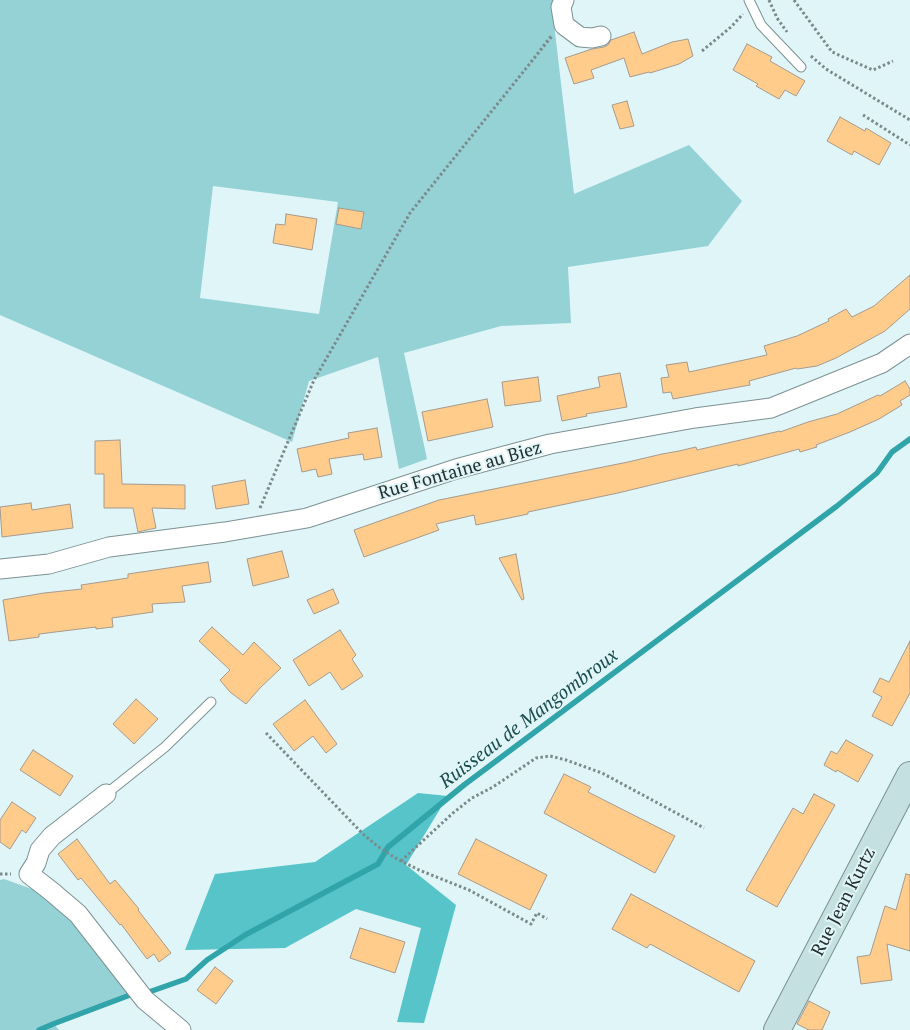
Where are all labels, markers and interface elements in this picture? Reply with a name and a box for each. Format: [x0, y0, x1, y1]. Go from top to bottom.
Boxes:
street label: Rue Fontaine au Biez [376, 437, 544, 505]
water label: Ruisseau de Mangombroux [435, 644, 623, 794]
street label: Rue Jean Kurtz [807, 844, 881, 960]

